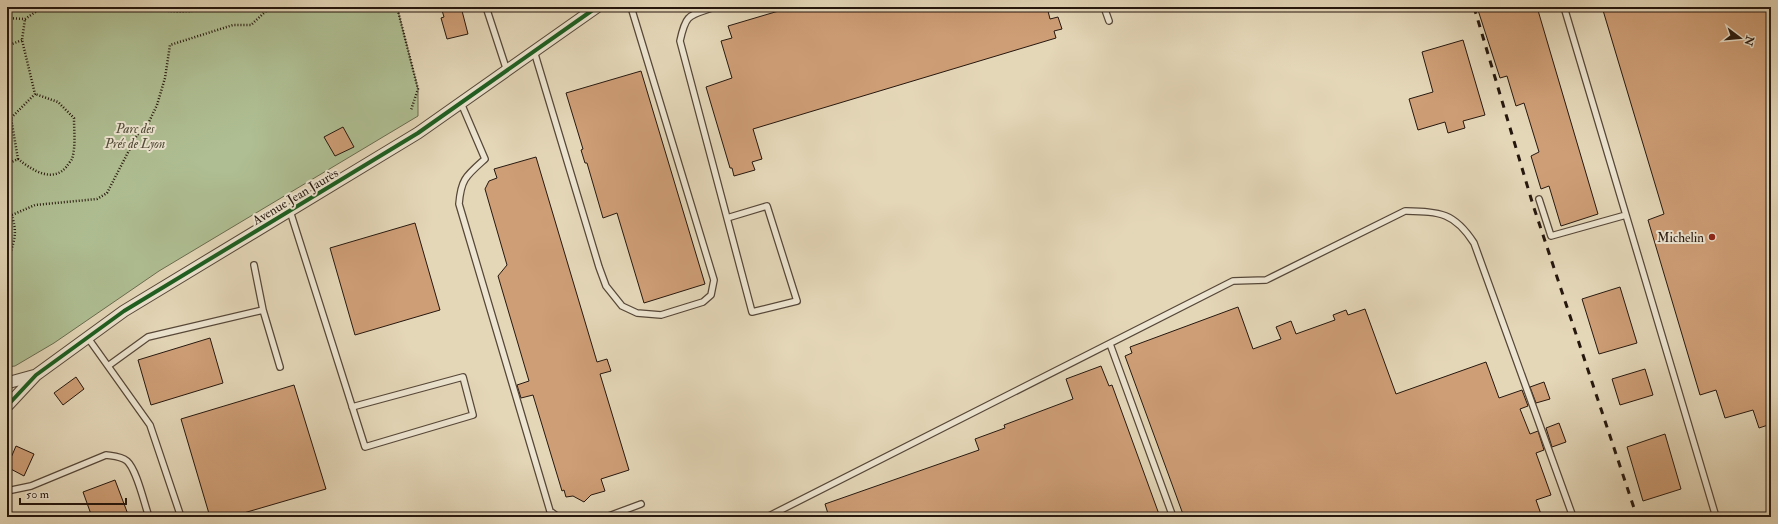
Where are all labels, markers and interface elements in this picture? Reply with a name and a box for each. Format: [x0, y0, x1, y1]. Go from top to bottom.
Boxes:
north arrow [1720, 18, 1760, 58]
text: N [1741, 33, 1757, 48]
park label: Parc des Prés de Lyon [104, 121, 165, 152]
street label: Avenue Jean Jaurès [249, 165, 342, 229]
place label: Michelin [1657, 230, 1704, 246]
marker: Michelin [1707, 232, 1717, 242]
scale bar [20, 480, 126, 506]
text: 50 m [26, 487, 50, 502]

